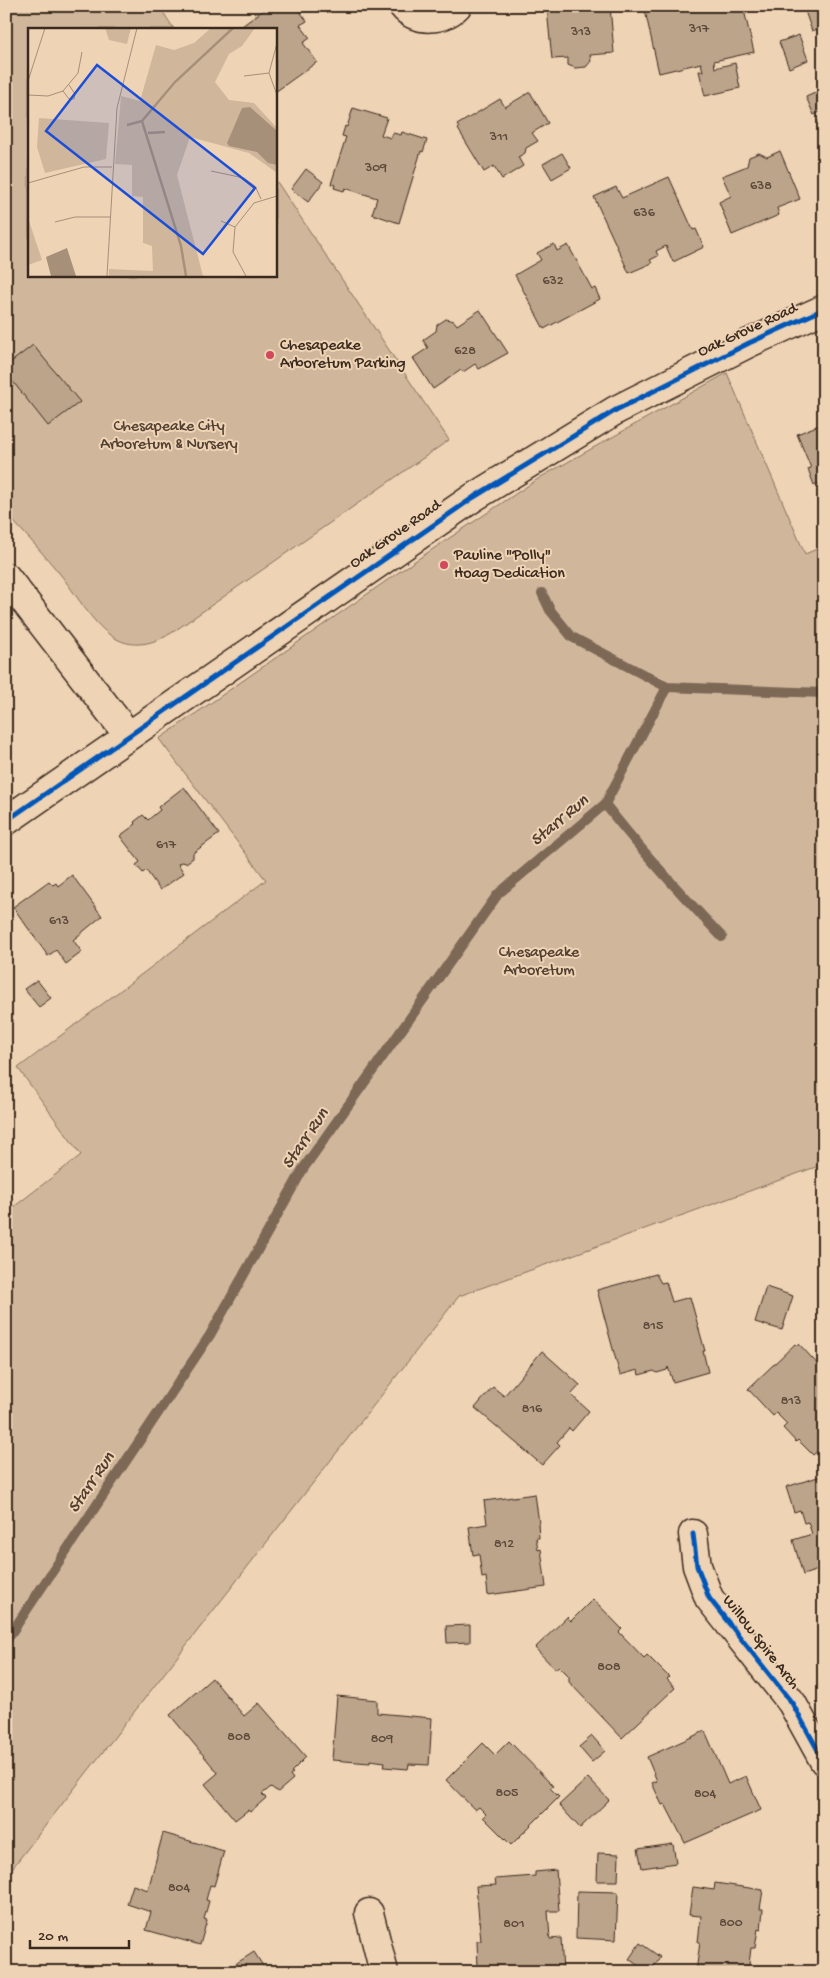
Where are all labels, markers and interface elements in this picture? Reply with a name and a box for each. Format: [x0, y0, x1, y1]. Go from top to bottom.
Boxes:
house number: 317 [688, 21, 710, 38]
house number: 313 [570, 24, 591, 41]
inset map [28, 28, 276, 276]
house number: 311 [489, 129, 508, 146]
house number: 309 [364, 160, 387, 177]
house number: 638 [750, 178, 772, 195]
house number: 636 [633, 205, 656, 222]
house number: 632 [542, 273, 564, 290]
street label: Oak Grove Road [695, 299, 802, 362]
place label: Chesapeake Arboretum Parking [280, 337, 406, 374]
house number: 628 [454, 343, 476, 360]
marker: Chesapeake Arboretum Parking [264, 349, 276, 361]
park label: Chesapeake City Arboretum & Nursery [100, 418, 238, 455]
street label: Oak Grove Road [347, 495, 447, 574]
place label: Pauline "Polly" Hoag Dedication [453, 547, 565, 584]
marker: Pauline "Polly" Hoag Dedication [438, 559, 450, 571]
water label: Starr Run [527, 790, 594, 851]
house number: 617 [156, 837, 177, 854]
house number: 613 [49, 913, 69, 930]
park label: Chesapeake Arboretum [499, 944, 580, 981]
water label: Starr Run [278, 1104, 334, 1174]
house number: 815 [643, 1318, 663, 1335]
house number: 813 [781, 1393, 801, 1410]
house number: 816 [522, 1401, 543, 1418]
water label: Starr Run [64, 1448, 120, 1518]
house number: 812 [494, 1536, 514, 1553]
street label: Willow Spire Arch [717, 1592, 803, 1694]
house number: 808 [597, 1659, 621, 1676]
house number: 808 [227, 1729, 251, 1746]
house number: 809 [371, 1731, 393, 1748]
house number: 805 [496, 1785, 518, 1802]
house number: 804 [694, 1786, 716, 1803]
house number: 804 [168, 1880, 190, 1897]
house number: 800 [719, 1915, 743, 1932]
house number: 801 [503, 1916, 525, 1933]
scale bar [30, 1918, 129, 1950]
text: 20 m [38, 1928, 68, 1946]

